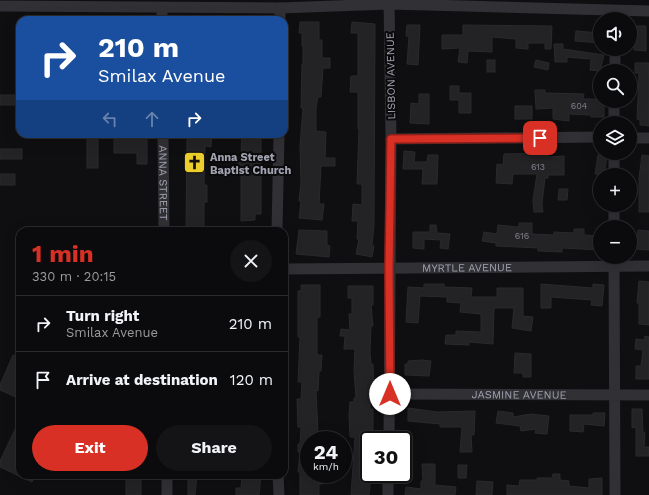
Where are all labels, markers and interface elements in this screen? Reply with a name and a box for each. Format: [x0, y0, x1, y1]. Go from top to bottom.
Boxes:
map controls [593, 12, 637, 264]
button: sound [593, 12, 637, 56]
text: 210 m [98, 31, 179, 64]
icon: right [32, 32, 84, 84]
street label: LISBON AVENUE [384, 32, 398, 120]
button: search [593, 64, 637, 108]
text: Smilax Avenue [98, 65, 225, 86]
house number: 604 [571, 101, 588, 111]
icon: left [99, 108, 121, 130]
icon: ahead [141, 108, 163, 130]
icon: right [183, 108, 205, 130]
button: layers [593, 116, 637, 160]
pin [523, 121, 557, 155]
icon: arrive [529, 127, 551, 149]
street label: ANNA STREET [157, 145, 170, 221]
church icon: Anna Street Baptist Church [182, 150, 208, 176]
place label: Anna Street Baptist Church [210, 151, 292, 177]
house number: 613 [531, 162, 545, 172]
button: + [593, 168, 637, 212]
button: − [593, 220, 637, 264]
house number: 616 [515, 231, 529, 241]
text: 1 min [32, 240, 94, 268]
button: close [230, 240, 272, 282]
street label: MYRTLE AVENUE [422, 261, 512, 274]
text: 330 m · 20:15 [32, 269, 116, 284]
text: Turn right [66, 307, 139, 325]
icon: right [32, 313, 54, 335]
text: 210 m [229, 315, 272, 333]
text: Smilax Avenue [66, 325, 158, 340]
icon: arrive [32, 369, 54, 391]
text: Arrive at destination [66, 371, 218, 389]
text: 120 m [230, 371, 273, 389]
position arrow [369, 373, 411, 415]
street label: JASMINE AVENUE [471, 388, 567, 401]
button: Exit [32, 425, 148, 471]
button: Share [156, 425, 272, 471]
speed limit sign: 30 [360, 431, 412, 483]
text: 24 [314, 440, 338, 464]
text: km/h [313, 461, 339, 472]

